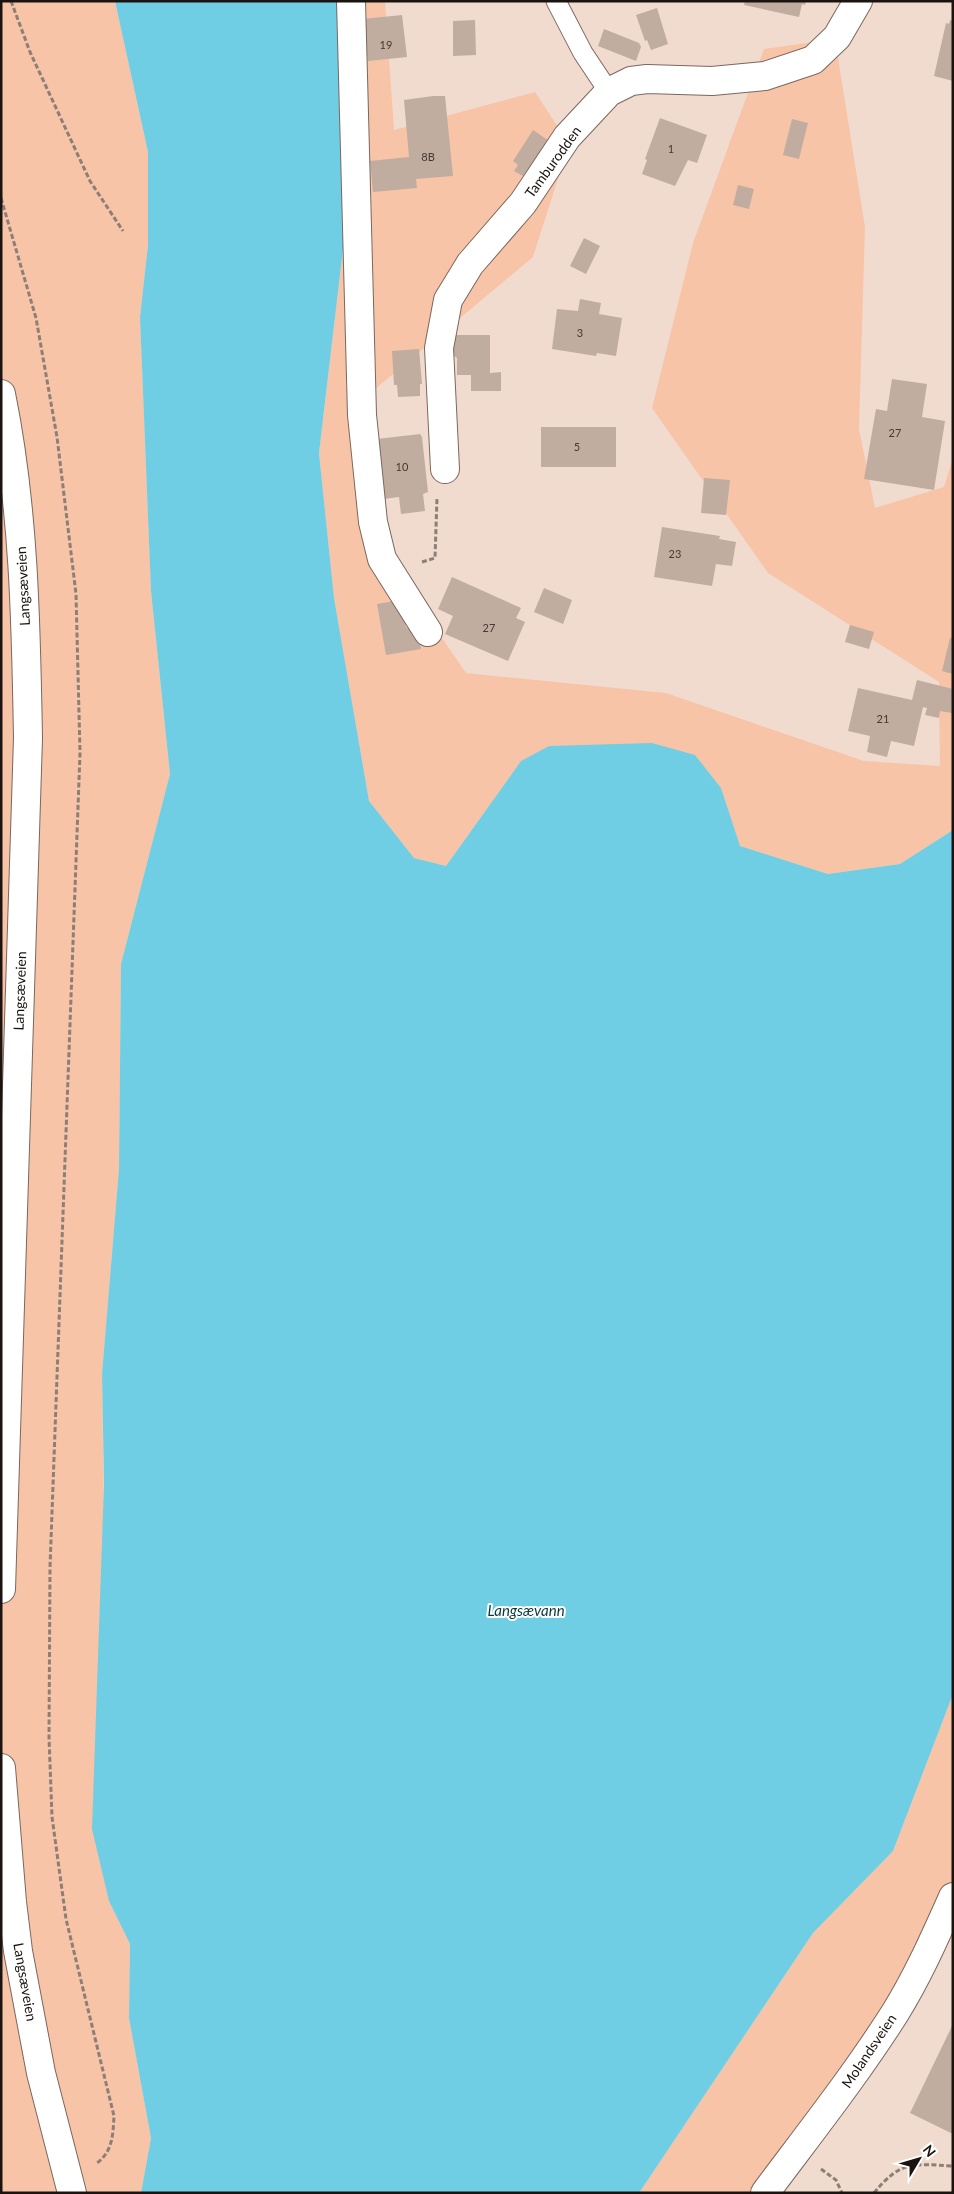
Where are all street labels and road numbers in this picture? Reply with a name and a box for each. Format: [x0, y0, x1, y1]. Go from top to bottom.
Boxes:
street label: Tamburodden [521, 123, 584, 201]
street label: Langsæveien [12, 546, 33, 626]
street label: Langsæveien [10, 951, 29, 1031]
street label: Langsæveien [10, 1941, 41, 2022]
street label: Molandsveien [838, 2010, 900, 2091]

